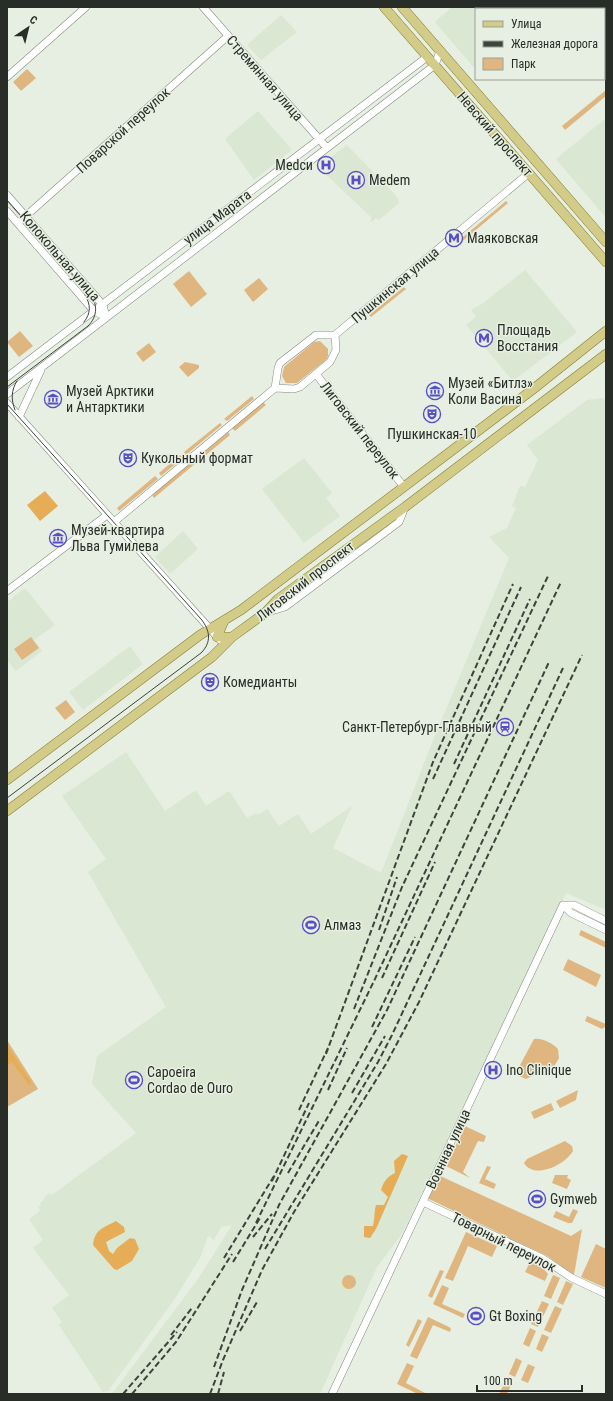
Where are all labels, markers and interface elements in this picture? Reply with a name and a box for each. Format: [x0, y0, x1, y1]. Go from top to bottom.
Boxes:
north arrow [8, 8, 48, 48]
legend [475, 8, 605, 80]
text: С [27, 13, 40, 27]
text: Улица [511, 17, 542, 31]
street label: Стремянная улица [224, 32, 306, 124]
text: Железная дорога [511, 37, 598, 51]
text: Парк [511, 57, 536, 71]
street label: Поварской переулок [73, 84, 173, 176]
street label: Невский проспект [454, 88, 536, 180]
hospital icon: Medси [316, 155, 336, 175]
place label: Medси [275, 157, 313, 173]
hospital icon: Medem [346, 170, 366, 190]
place label: Medem [369, 172, 410, 188]
street label: улица Марата [180, 186, 254, 248]
street label: Колокольная улица [17, 208, 103, 304]
metro station icon: Маяковская [444, 228, 464, 248]
place label: Маяковская [467, 230, 538, 246]
street label: Пушкинская улица [348, 244, 442, 326]
place label: Площадь Восстания [497, 322, 558, 354]
metro station icon: Площадь Восстания [474, 328, 494, 348]
place label: Музей «Битлз» Коли Васина [448, 375, 533, 407]
street label: Лиговский переулок [317, 378, 403, 482]
museum icon: Музей «Битлз» Коли Васина [425, 381, 445, 401]
place label: Музей Арктики и Антарктики [66, 383, 154, 415]
museum icon: Музей Арктики и Антарктики [43, 389, 63, 409]
theatre icon: Пушкинская-10 [422, 404, 442, 424]
place label: Пушкинская-10 [387, 426, 477, 442]
theatre icon: Кукольный формат [118, 448, 138, 468]
place label: Кукольный формат [141, 450, 253, 466]
place label: Музей-квартира Льва Гумилева [71, 522, 164, 554]
museum icon: Музей-квартира Льва Гумилева [48, 528, 68, 548]
street label: Лиговский проспект [253, 538, 357, 624]
theatre icon: Комедианты [200, 672, 220, 692]
place label: Комедианты [223, 674, 297, 690]
station icon: Санкт-Петербург-Главный [495, 717, 515, 737]
place label: Санкт-Петербург-Главный [342, 719, 492, 735]
sports icon: Алмаз [301, 915, 321, 935]
place label: Алмаз [324, 917, 361, 933]
hospital icon: Ino Clinique [483, 1060, 503, 1080]
place label: Ino Clinique [506, 1062, 572, 1078]
place label: Capoeira Cordao de Ouro [147, 1064, 233, 1096]
sports icon: Capoeira Cordao de Ouro [124, 1070, 144, 1090]
street label: Военная улица [423, 1107, 473, 1191]
sports icon: Gymweb [527, 1189, 547, 1209]
place label: Gymweb [550, 1191, 597, 1207]
street label: Товарный переулок [449, 1209, 559, 1275]
sports icon: Gt Boxing [466, 1306, 486, 1326]
place label: Gt Boxing [489, 1308, 542, 1324]
scale bar [477, 1367, 582, 1393]
text: 100 m [483, 1374, 513, 1388]

